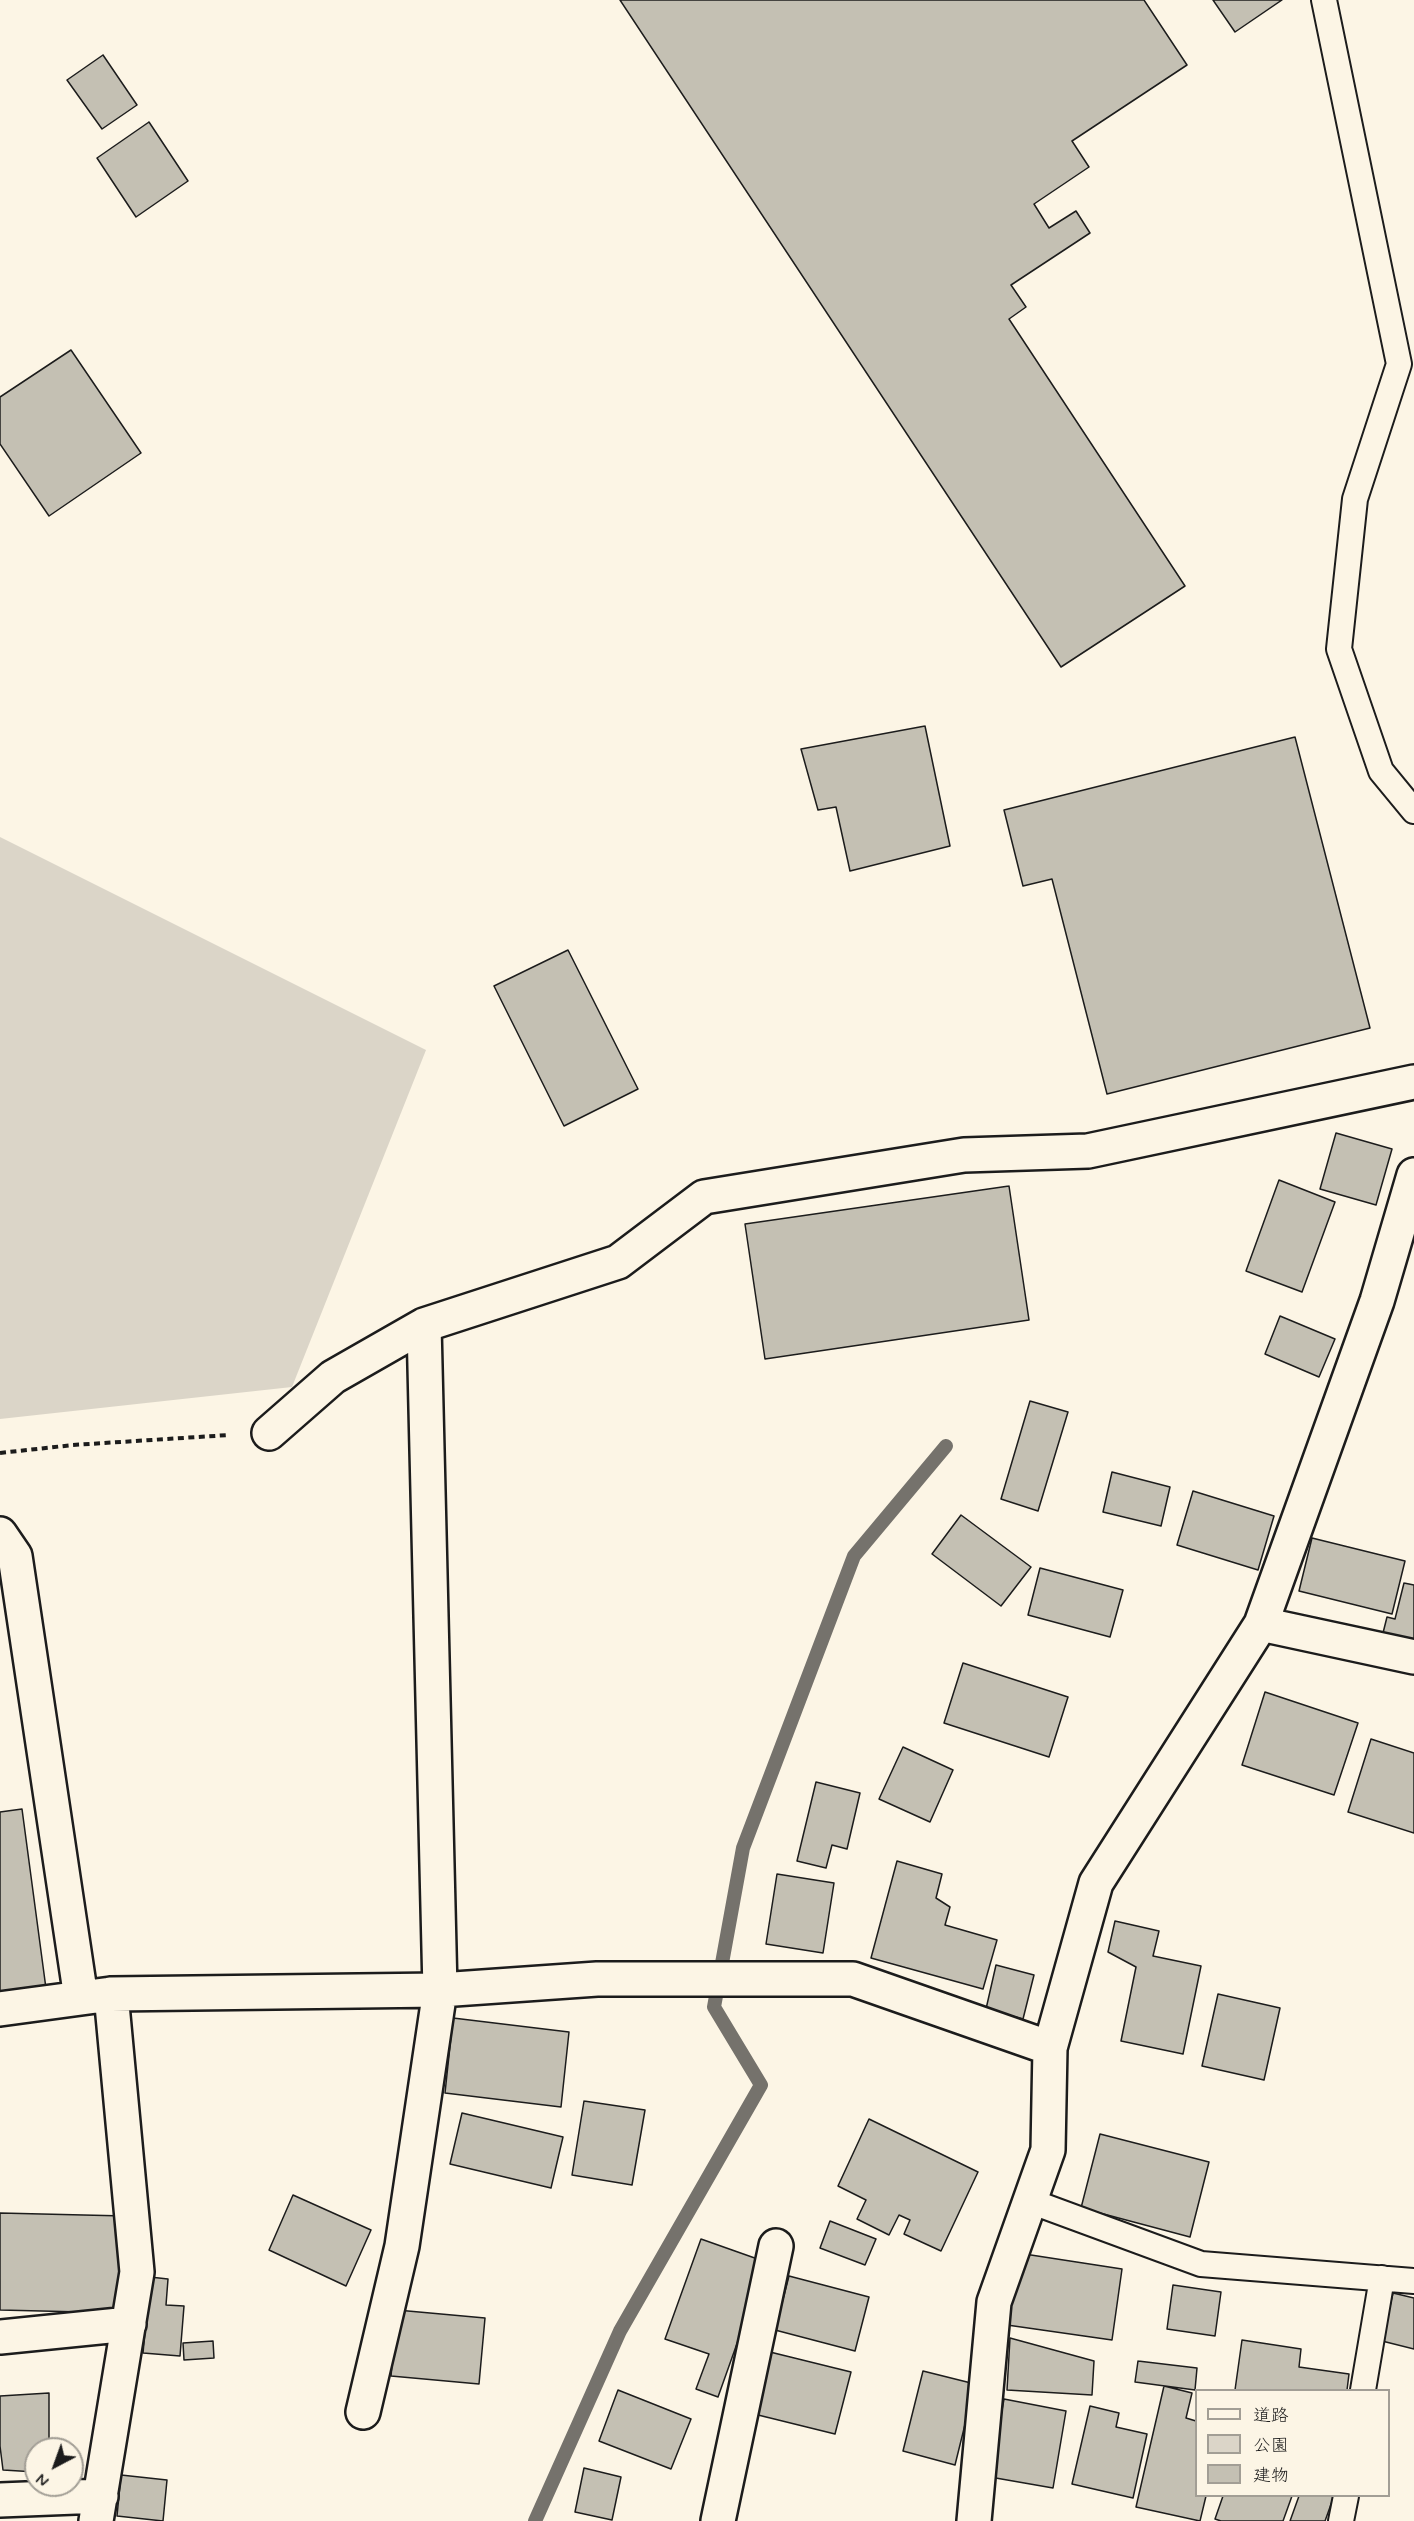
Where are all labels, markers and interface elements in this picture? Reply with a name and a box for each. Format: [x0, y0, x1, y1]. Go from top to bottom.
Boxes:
legend [1195, 2389, 1390, 2497]
text: 道路 [1253, 2404, 1289, 2428]
text: 公園 [1253, 2434, 1289, 2458]
north arrow [24, 2437, 84, 2497]
text: 建物 [1253, 2464, 1289, 2488]
text: N [32, 2468, 54, 2491]

